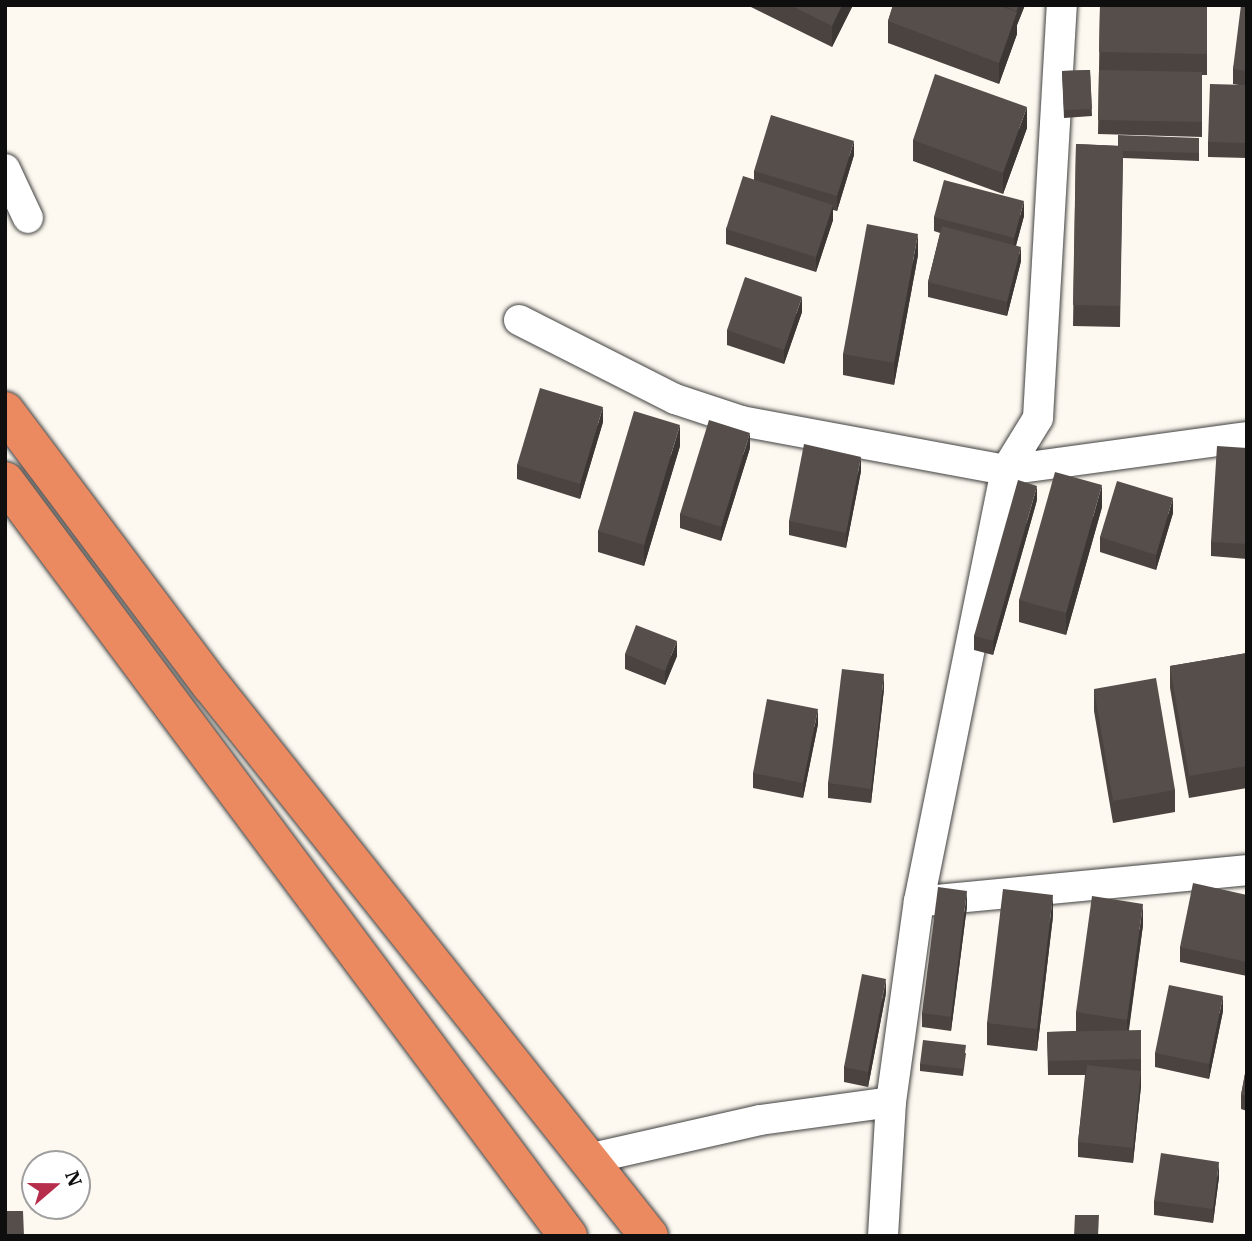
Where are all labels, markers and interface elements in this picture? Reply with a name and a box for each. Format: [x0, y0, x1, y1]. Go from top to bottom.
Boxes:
north arrow [21, 1150, 91, 1220]
text: N [60, 1167, 88, 1190]

